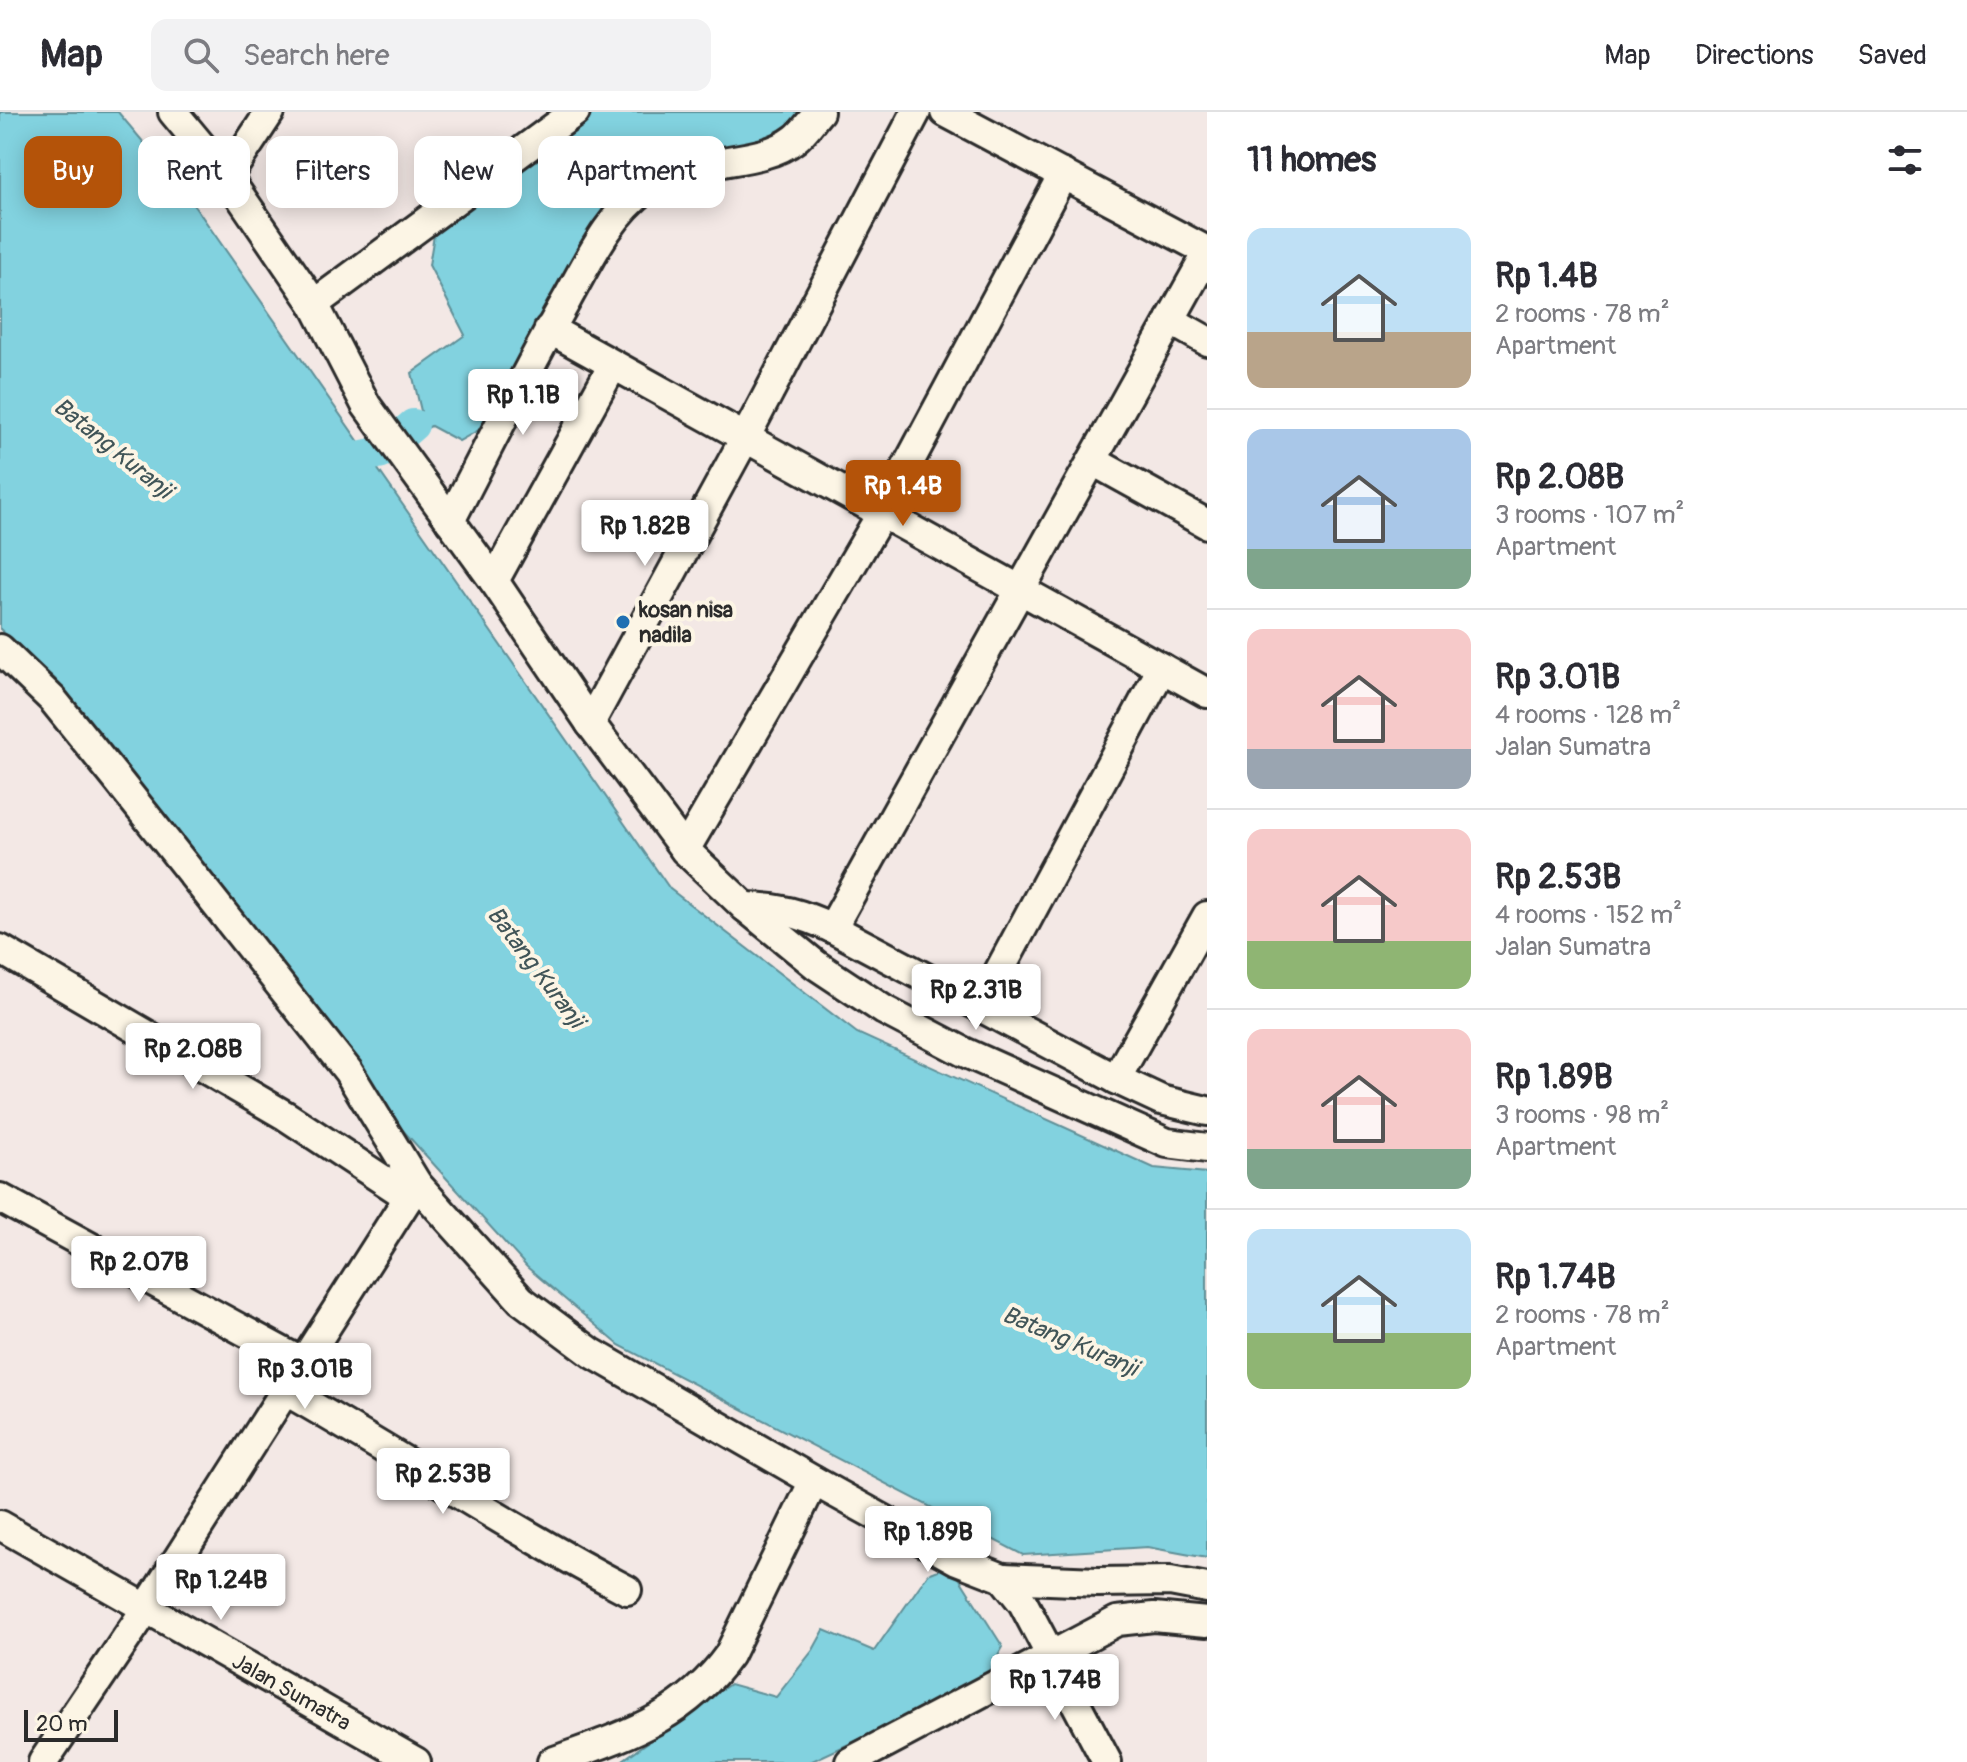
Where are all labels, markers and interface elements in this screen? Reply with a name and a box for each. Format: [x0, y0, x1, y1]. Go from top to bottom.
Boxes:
search box [151, 19, 711, 91]
text: Map [40, 31, 103, 79]
icon: search [179, 33, 223, 77]
text: Search here [243, 37, 390, 74]
text: Map [1604, 38, 1651, 73]
text: Directions [1695, 38, 1814, 73]
text: Saved [1858, 38, 1927, 73]
chip: Buy [24, 136, 122, 208]
chip: Rent [138, 136, 250, 208]
chip: Filters [266, 136, 398, 208]
chip: New [414, 136, 522, 208]
chip: Apartment [538, 136, 725, 208]
icon: filters [1883, 138, 1927, 182]
text: 11 homes [1247, 139, 1376, 182]
text: Rp 1.4B [1495, 255, 1598, 298]
icon: home [1311, 260, 1407, 356]
text: 2 rooms · 78 m² [1495, 298, 1670, 330]
text: Apartment [1495, 330, 1616, 362]
pin: Rp 1.1B [449, 369, 597, 437]
text: Rp 1.1B [486, 379, 560, 411]
water label: Batang Kuranji [48, 392, 181, 507]
text: Rp 2.08B [1495, 456, 1624, 499]
pin: Rp 1.4B [829, 460, 977, 528]
icon: home [1311, 461, 1407, 557]
text: Rp 1.4B [864, 470, 942, 502]
text: 3 rooms · 107 m² [1495, 499, 1684, 531]
pin: Rp 1.82B [562, 500, 728, 568]
text: Rp 1.82B [599, 510, 691, 542]
text: Apartment [1495, 531, 1616, 563]
place label: kosan nisa nadila [638, 596, 733, 649]
marker: kosan nisa nadila [614, 613, 632, 631]
text: Rp 3.01B [1495, 656, 1620, 699]
icon: home [1311, 661, 1407, 757]
text: 4 rooms · 128 m² [1495, 699, 1681, 731]
text: Jalan Sumatra [1495, 731, 1651, 763]
text: Rp 2.53B [1495, 856, 1621, 899]
icon: home [1311, 861, 1407, 957]
text: 4 rooms · 152 m² [1495, 899, 1682, 931]
water label: Batang Kuranji [481, 901, 593, 1036]
text: Jalan Sumatra [1495, 931, 1651, 963]
pin: Rp 2.31B [893, 964, 1059, 1032]
text: Rp 2.31B [930, 974, 1022, 1006]
pin: Rp 2.08B [110, 1023, 276, 1091]
text: Rp 2.08B [144, 1033, 242, 1065]
text: Rp 1.89B [1495, 1056, 1613, 1099]
icon: home [1311, 1061, 1407, 1157]
text: 3 rooms · 98 m² [1495, 1099, 1669, 1131]
text: Apartment [1495, 1131, 1616, 1163]
pin: Rp 2.07B [56, 1236, 222, 1304]
text: Rp 2.07B [89, 1246, 189, 1278]
text: Rp 1.74B [1495, 1256, 1616, 1299]
icon: home [1311, 1261, 1407, 1357]
text: 2 rooms · 78 m² [1495, 1299, 1670, 1331]
water label: Batang Kuranji [998, 1300, 1145, 1384]
text: Apartment [1495, 1331, 1616, 1363]
pin: Rp 3.01B [222, 1343, 388, 1411]
text: Rp 3.01B [257, 1353, 353, 1385]
pin: Rp 2.53B [360, 1448, 526, 1516]
text: Rp 2.53B [395, 1458, 491, 1490]
pin: Rp 1.89B [845, 1506, 1011, 1574]
text: Rp 1.89B [883, 1516, 973, 1548]
pin: Rp 1.24B [138, 1554, 304, 1622]
text: Rp 1.24B [174, 1564, 268, 1596]
street label: Jalan Sumatra [227, 1647, 356, 1737]
pin: Rp 1.74B [972, 1654, 1138, 1722]
text: Rp 1.74B [1009, 1664, 1101, 1696]
scale bar [24, 1706, 118, 1742]
text: 20 m [36, 1710, 88, 1738]

